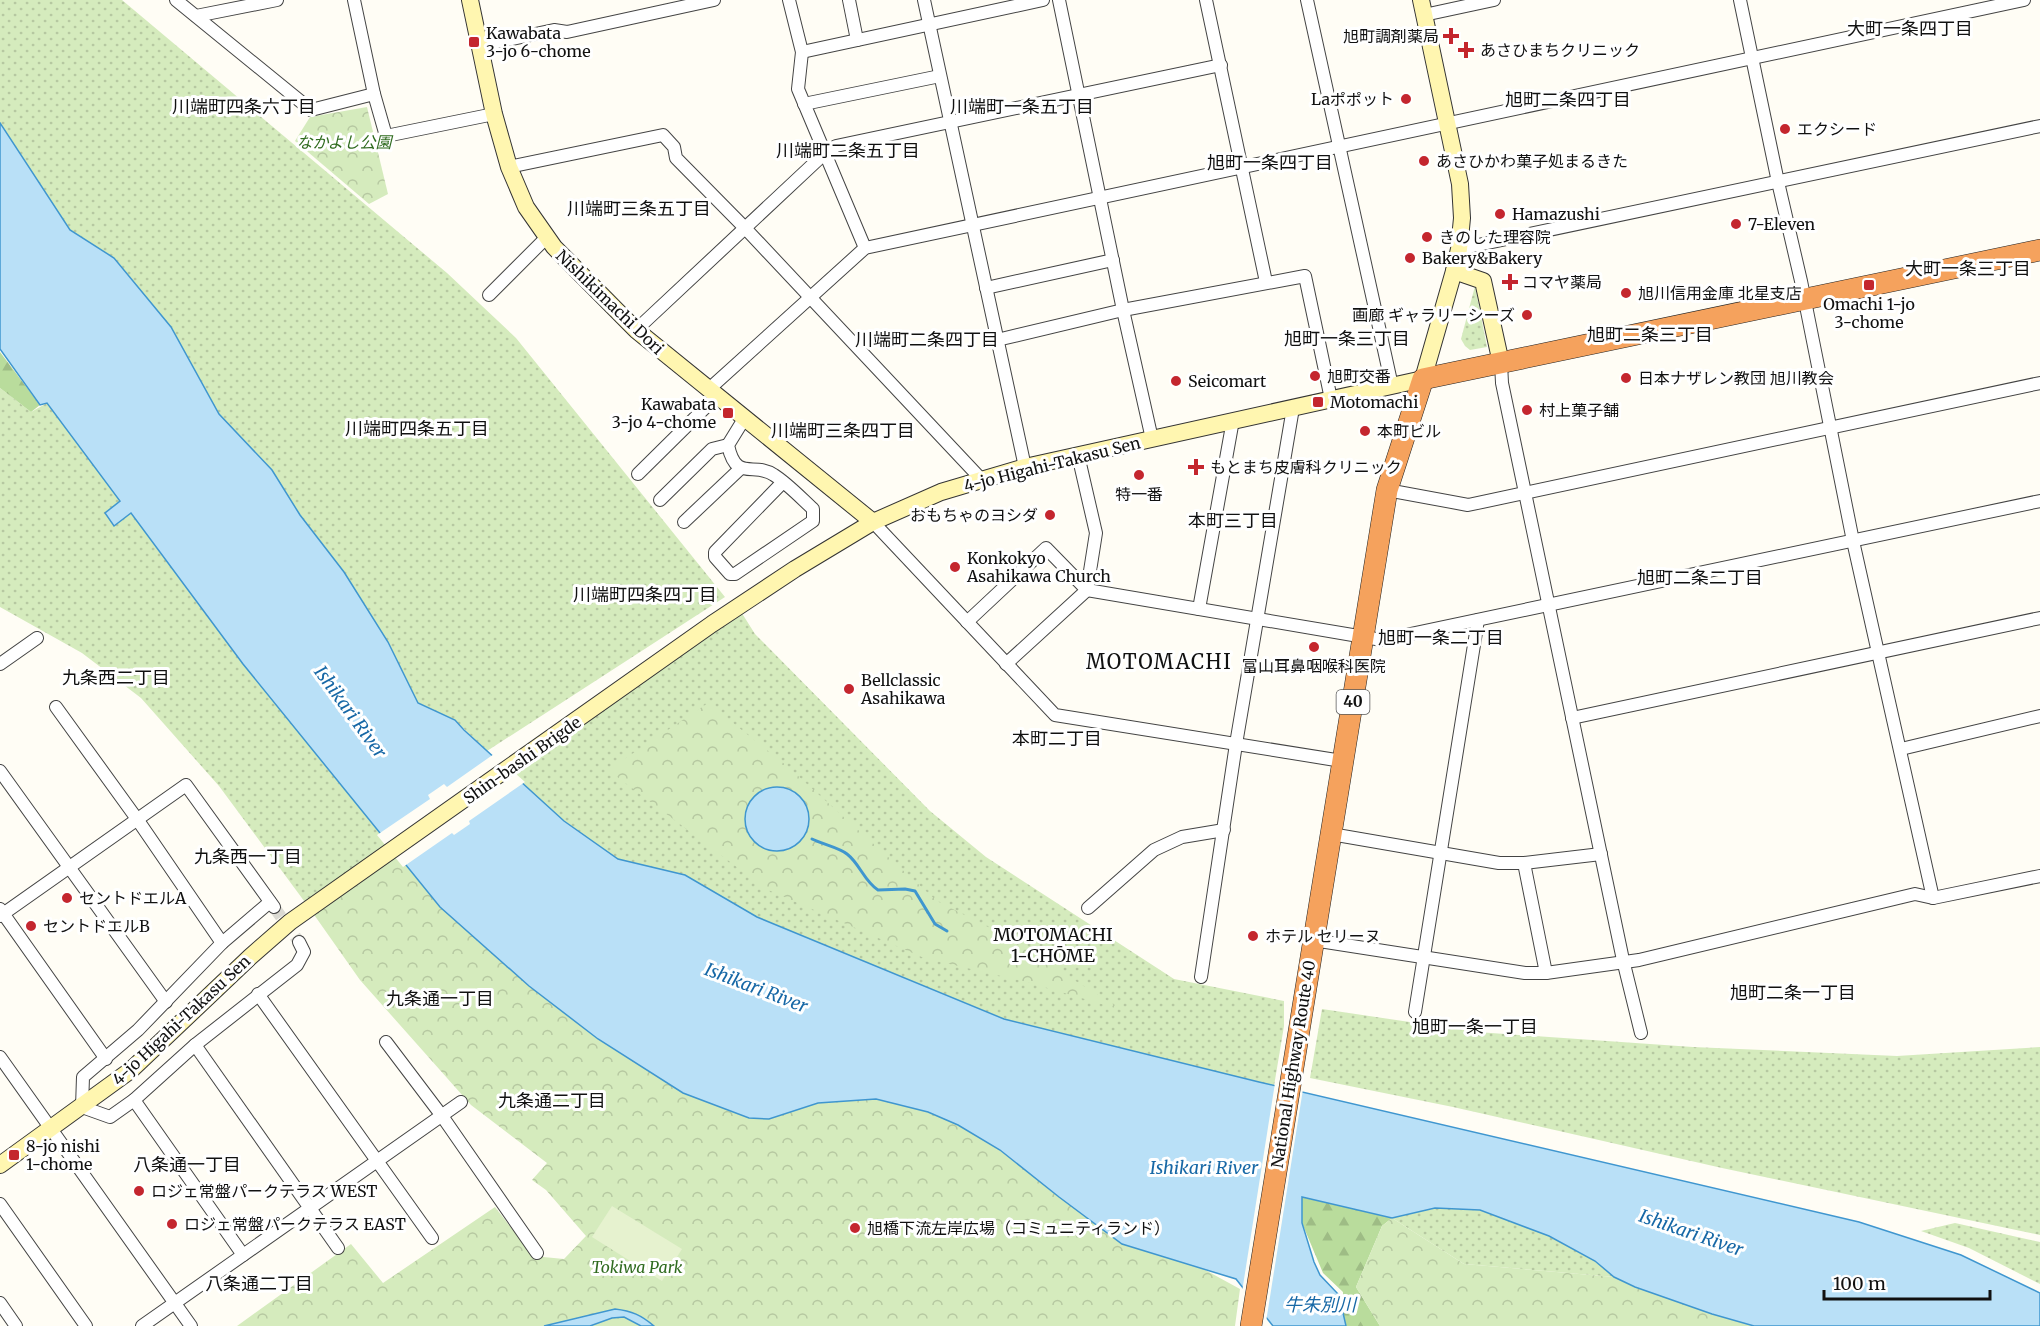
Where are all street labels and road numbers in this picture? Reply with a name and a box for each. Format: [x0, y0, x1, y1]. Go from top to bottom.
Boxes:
street label: Nishikimachi Dori [552, 245, 668, 359]
street label: 4-jo Higahi-Takasu Sen [962, 432, 1143, 496]
road number: 40 [1336, 690, 1370, 714]
street label: Shin-bashi Brigde [459, 712, 585, 808]
street label: 4-jo Higahi-Takasu Sen [108, 951, 254, 1089]
street label: National Highway Route 40 [1267, 959, 1319, 1169]

